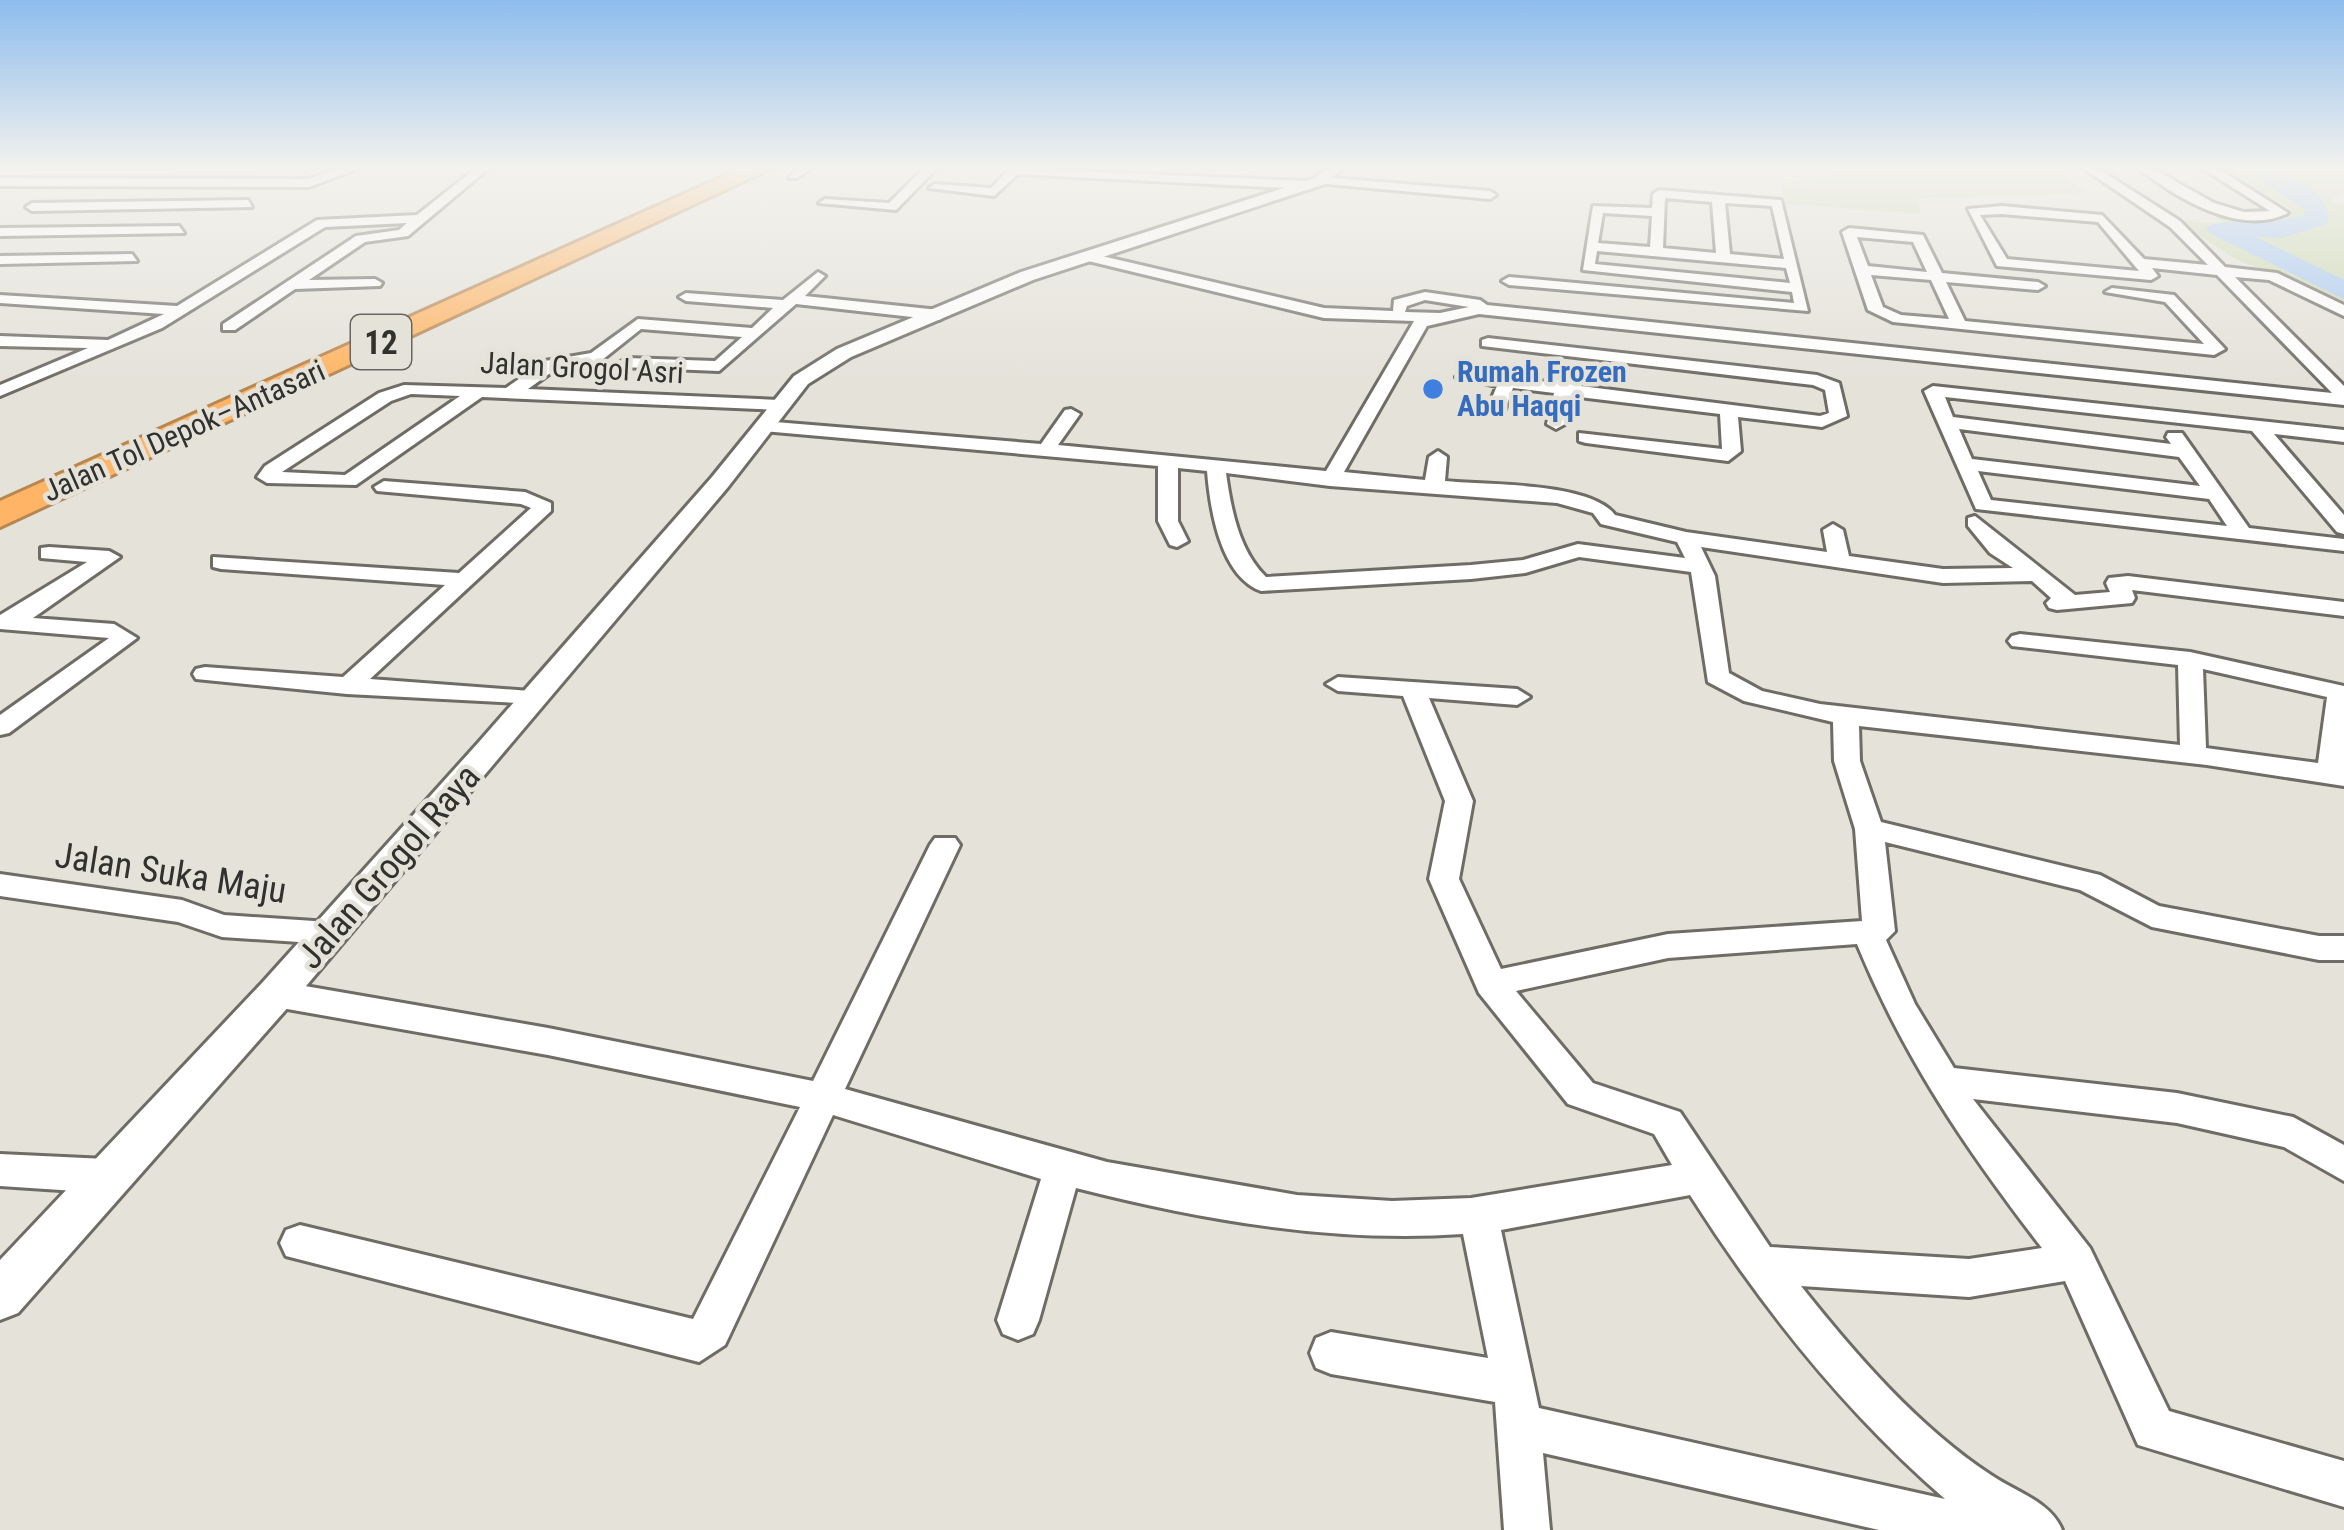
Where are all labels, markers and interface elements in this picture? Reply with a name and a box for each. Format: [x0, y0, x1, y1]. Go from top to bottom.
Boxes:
road number: 12 [351, 315, 411, 369]
street label: Jalan Grogol Asri [479, 345, 685, 390]
street label: Jalan Tol Depok–Antasari [37, 353, 330, 509]
place label: Rumah Frozen Abu Haqqi [1457, 354, 1627, 423]
marker: Rumah Frozen Abu Haqqi [1420, 376, 1446, 402]
street label: Jalan Grogol Raya [289, 756, 489, 977]
street label: Jalan Suka Maju [52, 834, 289, 912]

